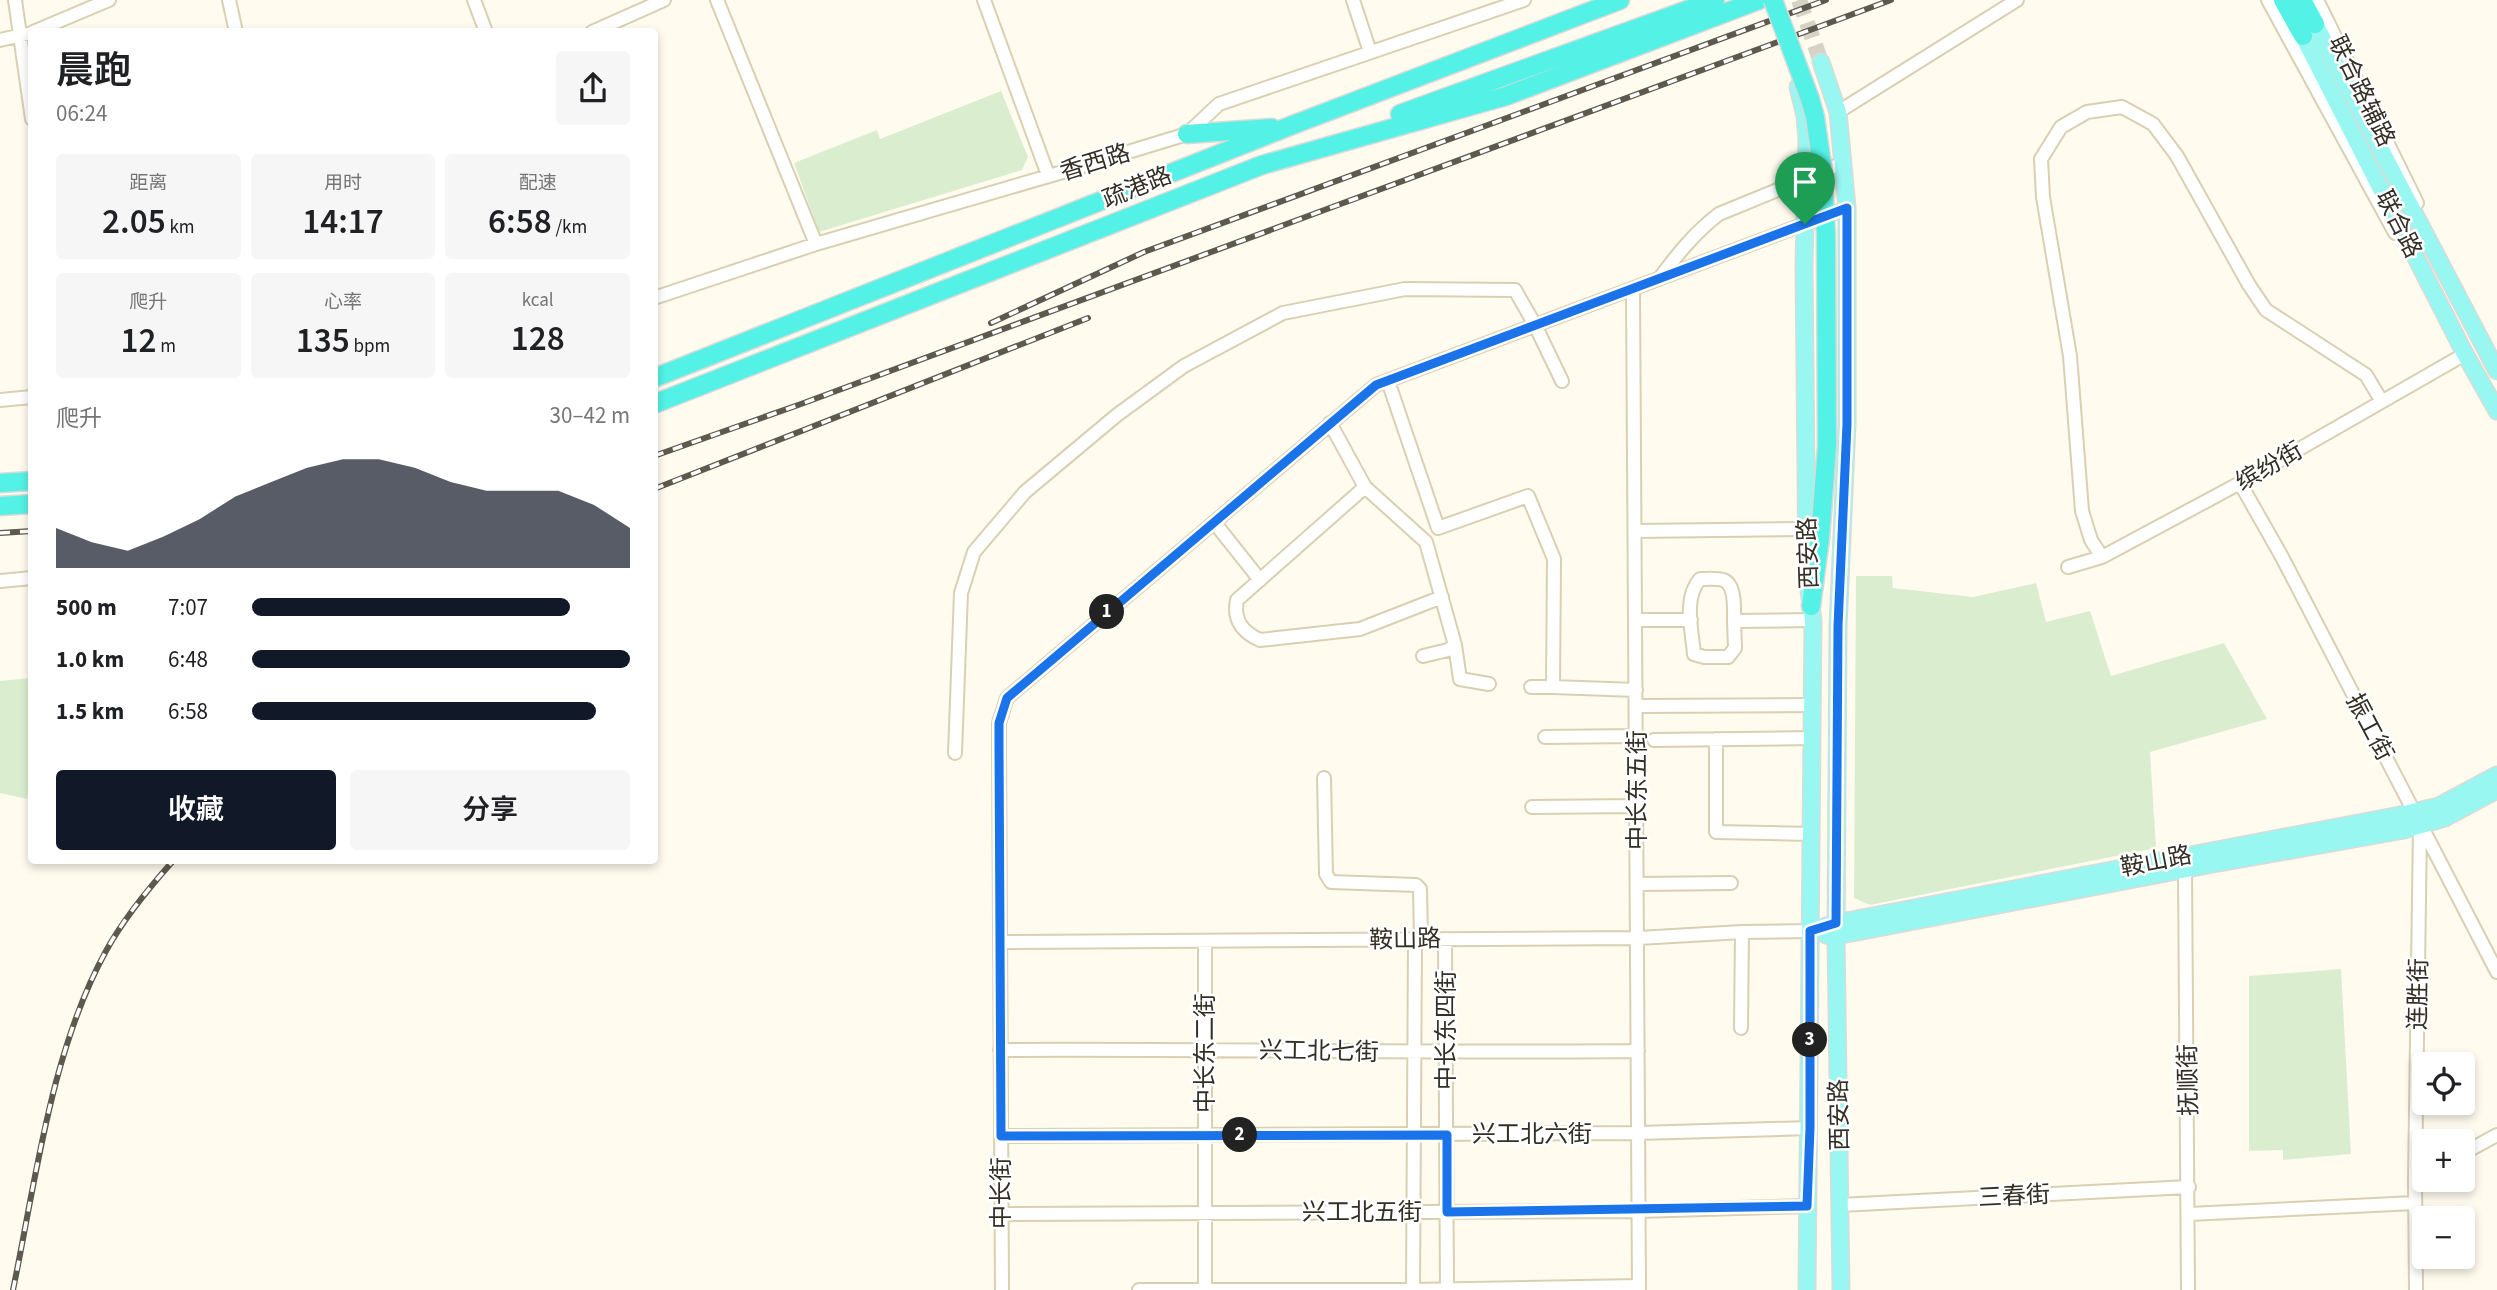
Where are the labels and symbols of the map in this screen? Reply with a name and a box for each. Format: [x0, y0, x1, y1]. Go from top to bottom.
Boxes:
street label: 联合路辅路 [2320, 30, 2404, 153]
street label: 香西路 [1056, 135, 1135, 190]
pin [1775, 152, 1835, 224]
street label: 疏港路 [1097, 158, 1177, 217]
street label: 联合路 [2367, 184, 2430, 264]
street label: 缤纷街 [2229, 433, 2309, 500]
street label: 西安路 [1790, 516, 1827, 590]
pin: 1 [1090, 594, 1124, 630]
street label: 振工街 [2337, 687, 2402, 767]
street label: 中长东五街 [1620, 730, 1655, 850]
street label: 鞍山路 [2117, 837, 2195, 886]
street label: 鞍山路 [1369, 921, 1441, 958]
street label: 连胜街 [2400, 958, 2437, 1030]
street label: 中长东四街 [1429, 970, 1464, 1090]
street label: 中长东二街 [1188, 993, 1223, 1113]
pin: 3 [1792, 1023, 1828, 1058]
street label: 兴工北七街 [1259, 1033, 1379, 1070]
street label: 抚顺街 [2170, 1044, 2207, 1116]
street label: 西安路 [1821, 1079, 1858, 1151]
street label: 兴工北六街 [1472, 1117, 1592, 1152]
pin: 2 [1222, 1118, 1258, 1152]
street label: 中长街 [984, 1157, 1019, 1229]
street label: 三春街 [1977, 1177, 2051, 1216]
street label: 兴工北五街 [1302, 1195, 1422, 1230]

